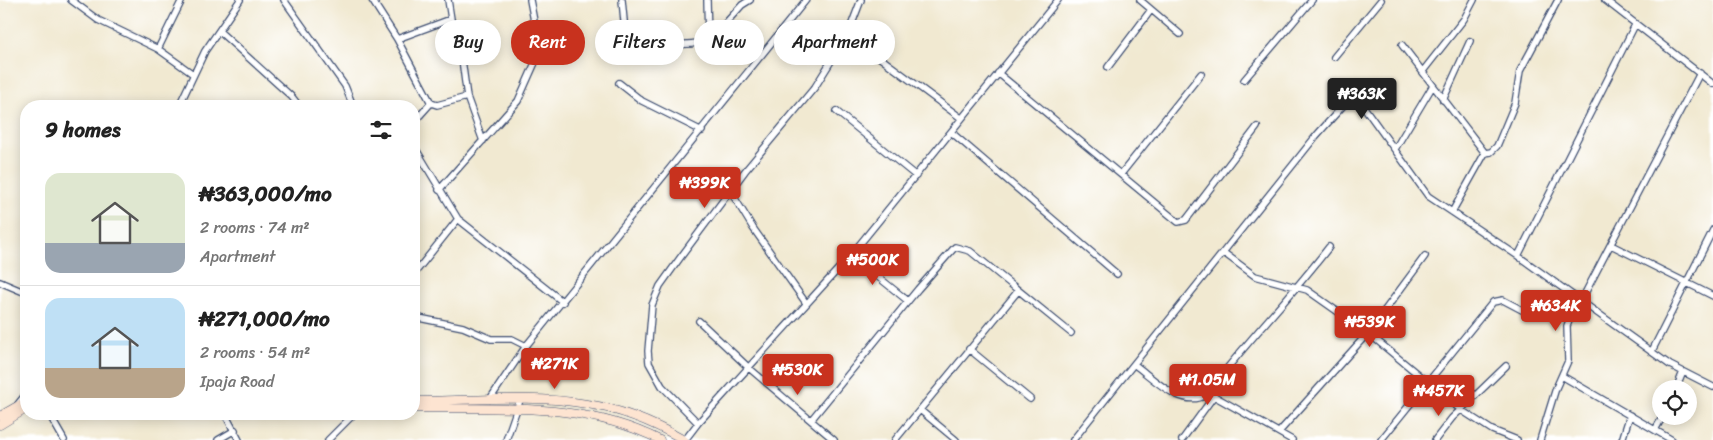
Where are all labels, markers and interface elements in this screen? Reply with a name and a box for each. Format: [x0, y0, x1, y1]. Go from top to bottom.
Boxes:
chip: Buy [435, 20, 501, 65]
chip: Rent [511, 20, 585, 65]
chip: Filters [595, 20, 684, 65]
chip: New [694, 20, 764, 65]
chip: Apartment [774, 20, 895, 65]
pin: ₦363K [1327, 78, 1397, 120]
text: ₦363K [1338, 79, 1386, 108]
text: 9 homes [45, 111, 121, 149]
icon: filters [367, 116, 395, 144]
pin: ₦399K [670, 166, 740, 209]
text: ₦399K [681, 168, 729, 197]
text: ₦363,000/mo [200, 175, 332, 213]
icon: home [85, 193, 145, 253]
text: 2 rooms · 74 m² [200, 213, 310, 242]
text: Apartment [200, 242, 276, 271]
pin: ₦500K [838, 244, 908, 286]
text: ₦500K [848, 245, 898, 274]
pin: ₦634K [1521, 290, 1591, 332]
text: ₦634K [1532, 291, 1580, 320]
text: ₦271,000/mo [200, 300, 330, 338]
pin: ₦539K [1335, 306, 1405, 348]
text: ₦539K [1346, 307, 1394, 336]
icon: home [85, 318, 145, 378]
text: 2 rooms · 54 m² [200, 338, 310, 367]
pin: ₦271K [520, 348, 590, 390]
text: ₦271K [532, 349, 578, 378]
pin: ₦530K [763, 354, 833, 396]
text: ₦530K [773, 355, 823, 384]
pin: ₦1.05M [1167, 364, 1249, 406]
text: ₦1.05M [1180, 365, 1236, 394]
text: Ipaja Road [200, 367, 274, 396]
pin: ₦457K [1404, 374, 1474, 417]
text: ₦457K [1414, 376, 1464, 405]
map controls [1652, 380, 1697, 425]
button: locate [1652, 380, 1697, 425]

